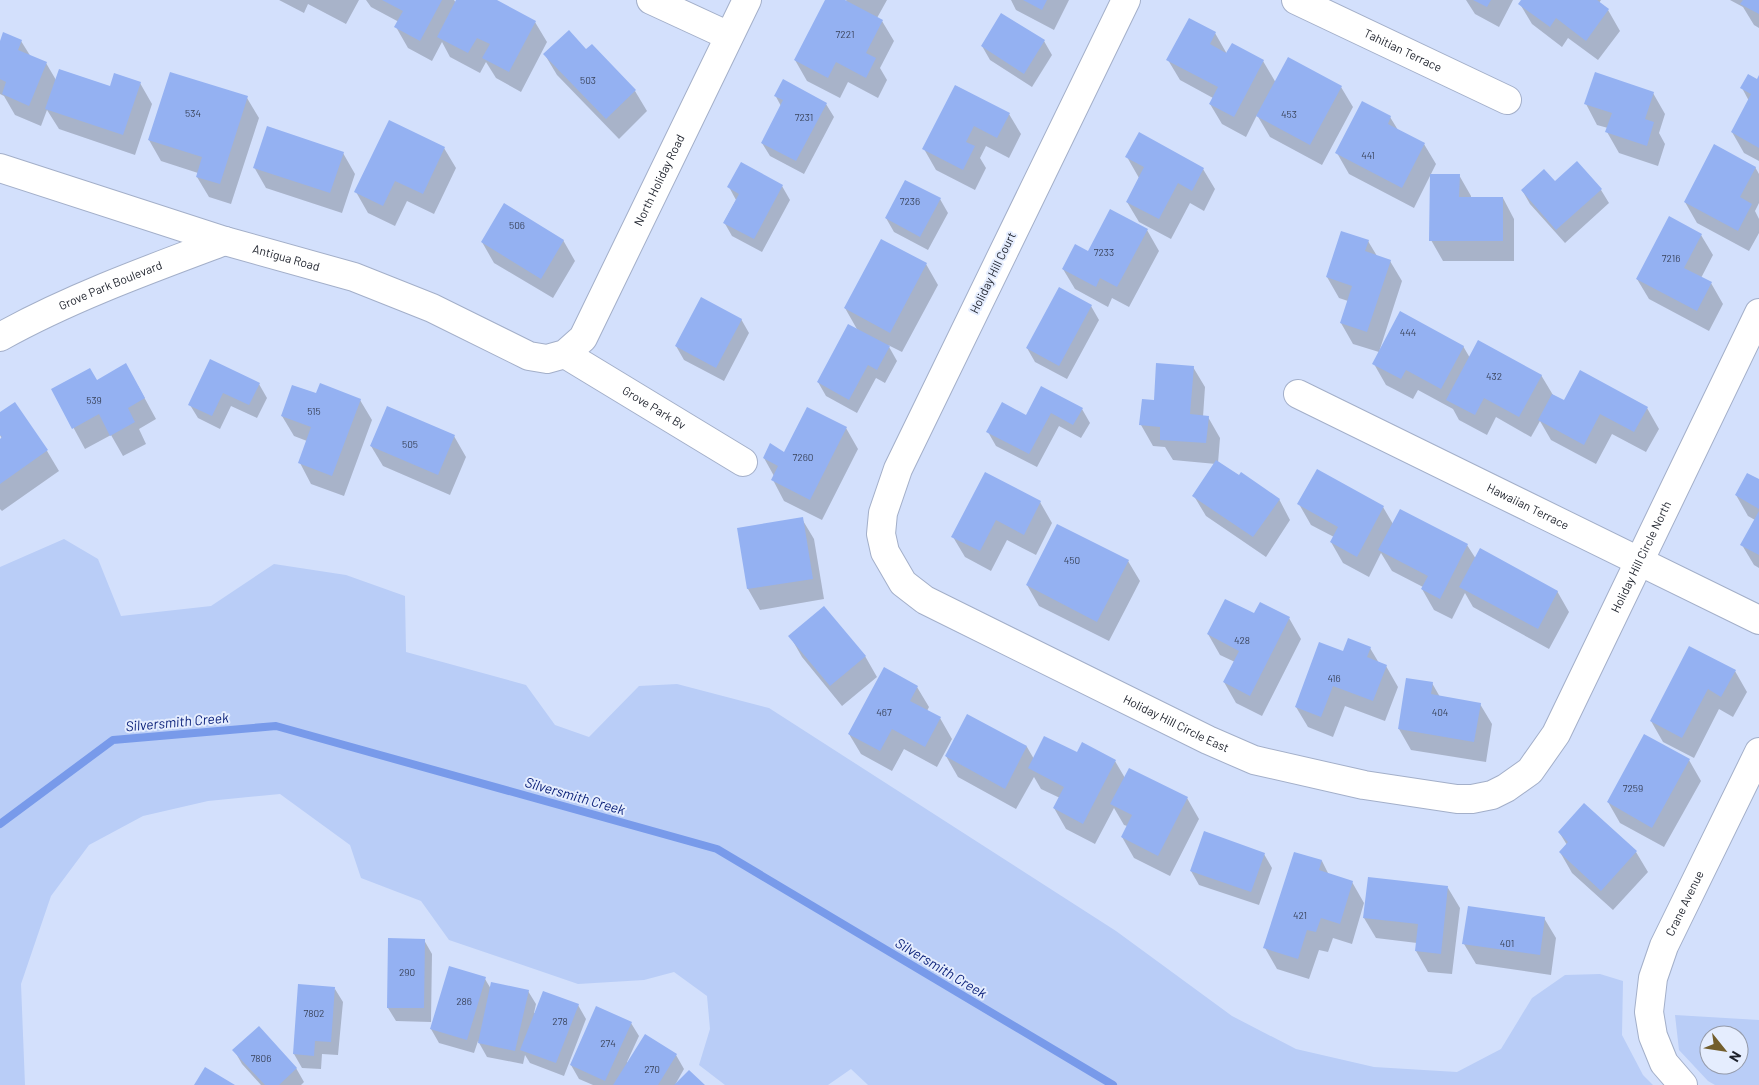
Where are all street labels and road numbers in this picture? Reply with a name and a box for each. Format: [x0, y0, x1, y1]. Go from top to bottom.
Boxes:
street label: Tahitian Terrace [1362, 25, 1444, 74]
street label: North Holiday Road [631, 132, 687, 228]
street label: Holiday Hill Court [966, 230, 1018, 316]
street label: Antigua Road [251, 241, 322, 273]
street label: Grove Park Boulevard [56, 257, 164, 312]
street label: Grove Park Bv [620, 383, 689, 432]
street label: Hawaiian Terrace [1485, 480, 1572, 532]
street label: Holiday Hill Circle North [1608, 499, 1673, 615]
street label: Holiday Hill Circle East [1121, 691, 1231, 754]
street label: Crane Avenue [1662, 868, 1706, 938]

